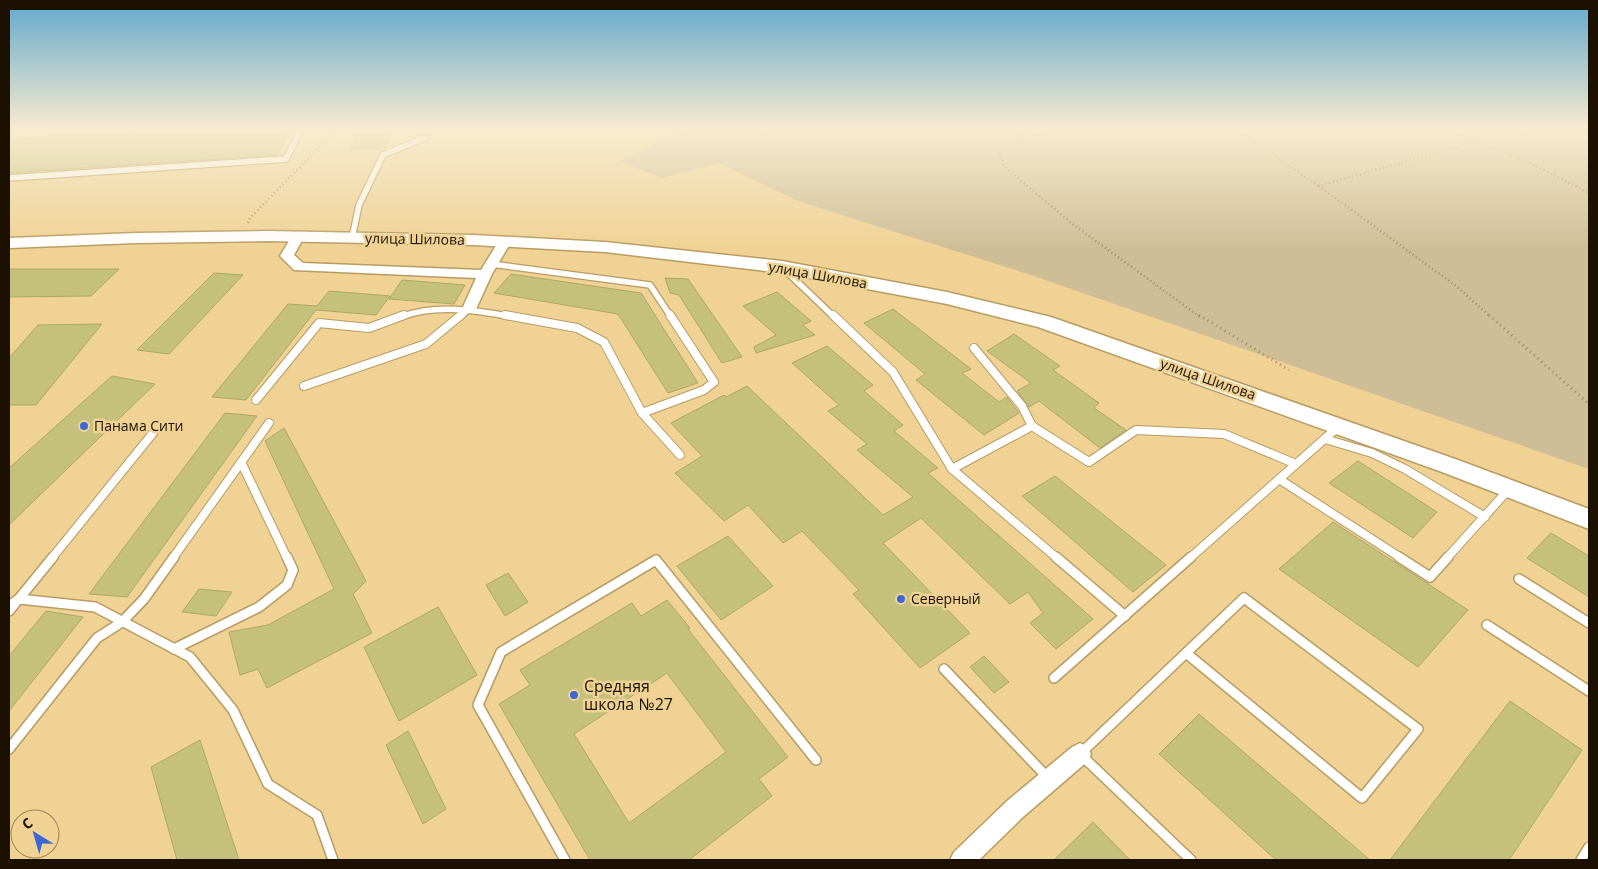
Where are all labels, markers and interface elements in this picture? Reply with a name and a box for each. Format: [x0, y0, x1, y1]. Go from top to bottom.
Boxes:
street label: улица Шилова [365, 228, 465, 249]
street label: улица Шилова [767, 256, 869, 293]
street label: улица Шилова [1158, 353, 1258, 404]
place label: Панама Сити [94, 416, 184, 435]
marker: Панама Сити [78, 420, 90, 432]
place label: Северный [911, 589, 981, 608]
marker: Северный [895, 593, 907, 605]
place label: Средняя школа №27 [584, 675, 673, 715]
marker: Средняя школа №27 [568, 689, 580, 701]
north arrow [10, 809, 60, 859]
text: С [18, 813, 36, 833]

